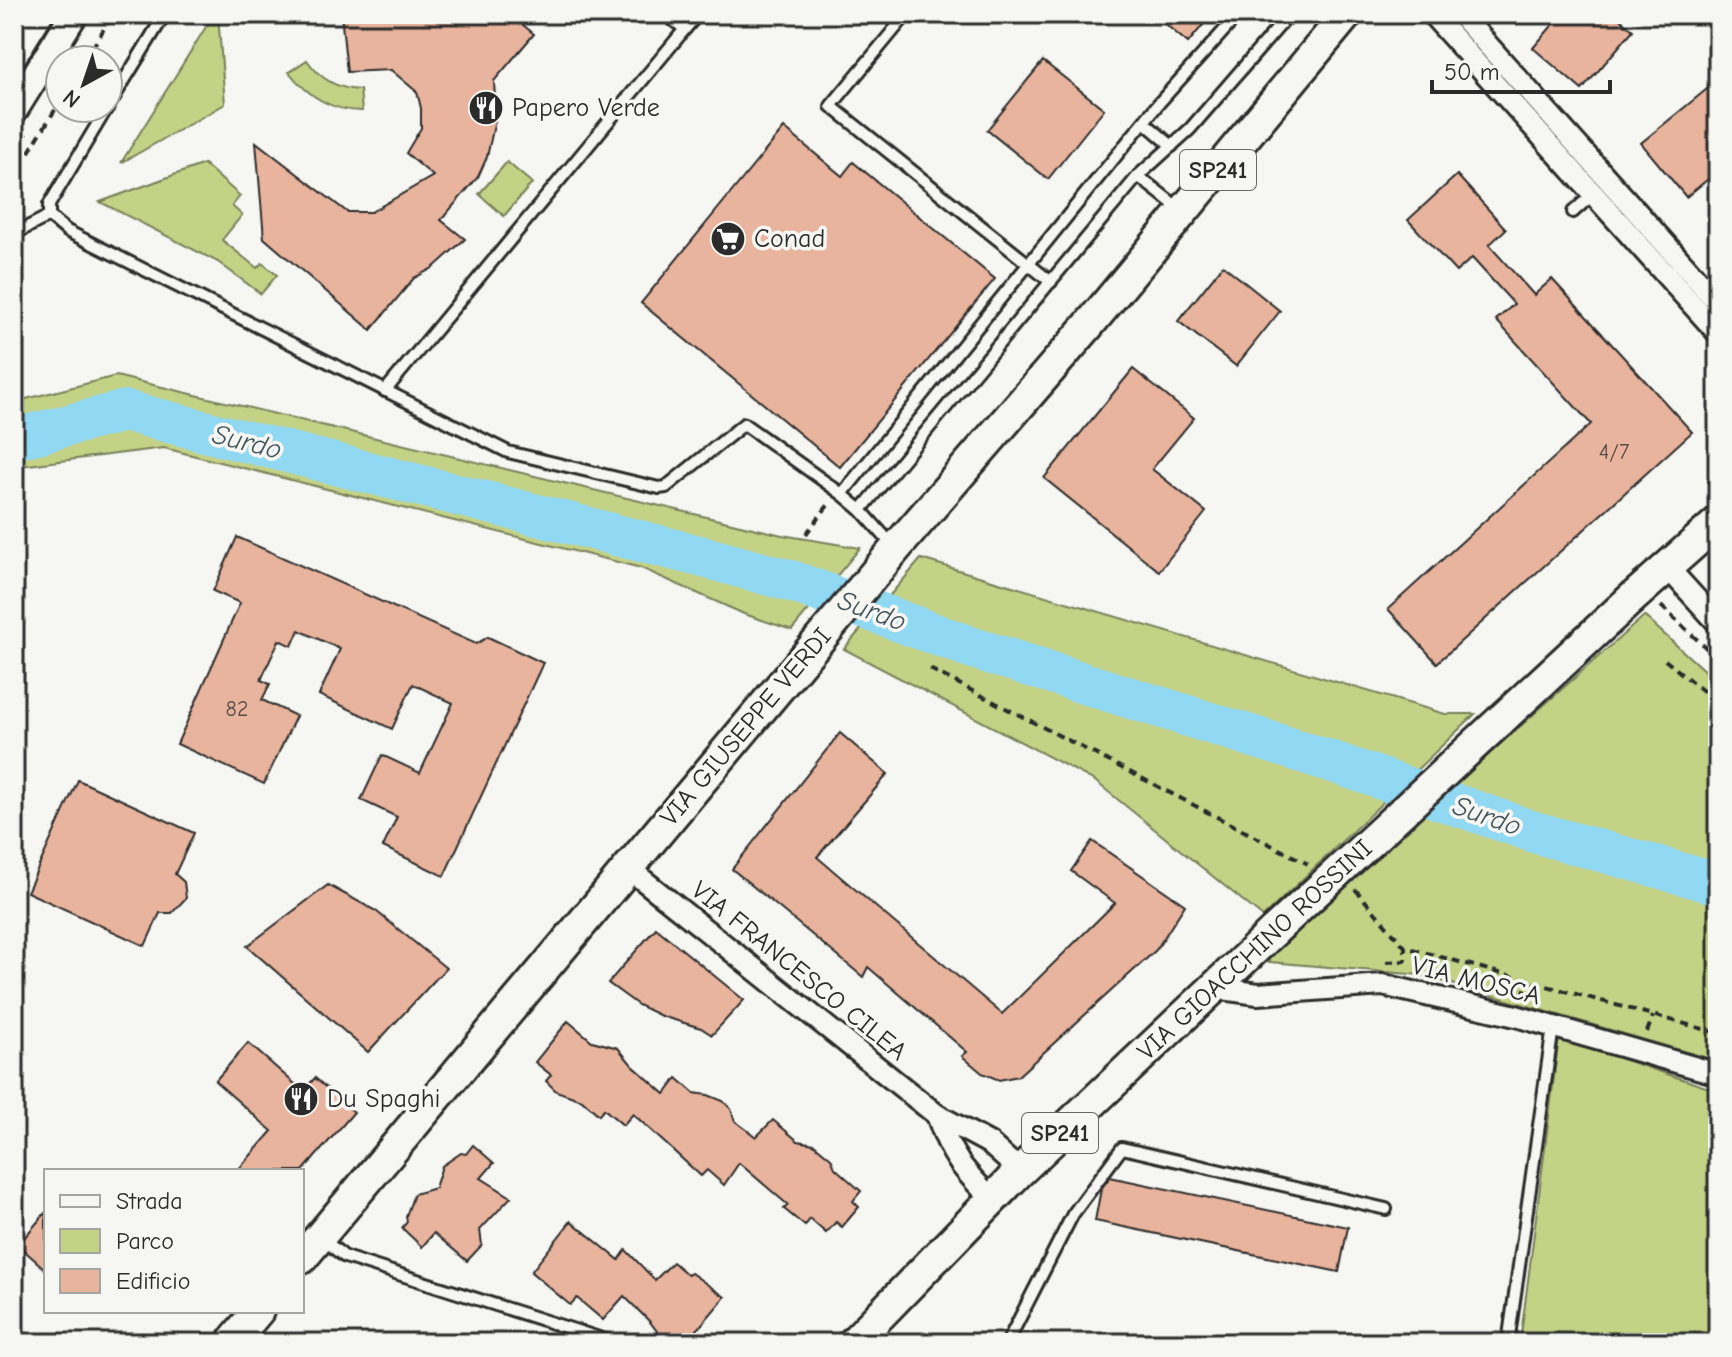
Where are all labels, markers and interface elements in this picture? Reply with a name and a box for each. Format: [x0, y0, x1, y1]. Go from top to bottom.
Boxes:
north arrow [44, 44, 124, 124]
scale bar [1432, 44, 1610, 94]
text: 50 m [1444, 58, 1500, 86]
text: N [58, 84, 86, 113]
restaurant icon: Papero Verde [467, 89, 505, 127]
place label: Papero Verde [512, 93, 660, 123]
road number: SP241 [1180, 150, 1256, 190]
supermarket icon: Conad [709, 220, 747, 258]
place label: Conad [754, 224, 825, 254]
water label: Surdo [209, 418, 285, 466]
house number: 4/7 [1599, 439, 1630, 465]
water label: Surdo [834, 584, 910, 638]
street label: VIA GIUSEPPE VERDI [654, 622, 838, 832]
house number: 82 [226, 696, 248, 722]
water label: Surdo [1449, 789, 1525, 843]
street label: VIA GIOACCHINO ROSSINI [1132, 833, 1378, 1067]
street label: VIA FRANCESCO CILEA [685, 875, 913, 1067]
street label: VIA MOSCA [1408, 951, 1544, 1011]
restaurant icon: Du Spaghi [282, 1080, 320, 1118]
place label: Du Spaghi [327, 1084, 441, 1114]
road number: SP241 [1022, 1113, 1098, 1153]
legend [44, 1169, 304, 1313]
text: Strada [116, 1187, 183, 1215]
text: Parco [116, 1227, 174, 1255]
text: Edificio [116, 1267, 191, 1295]

